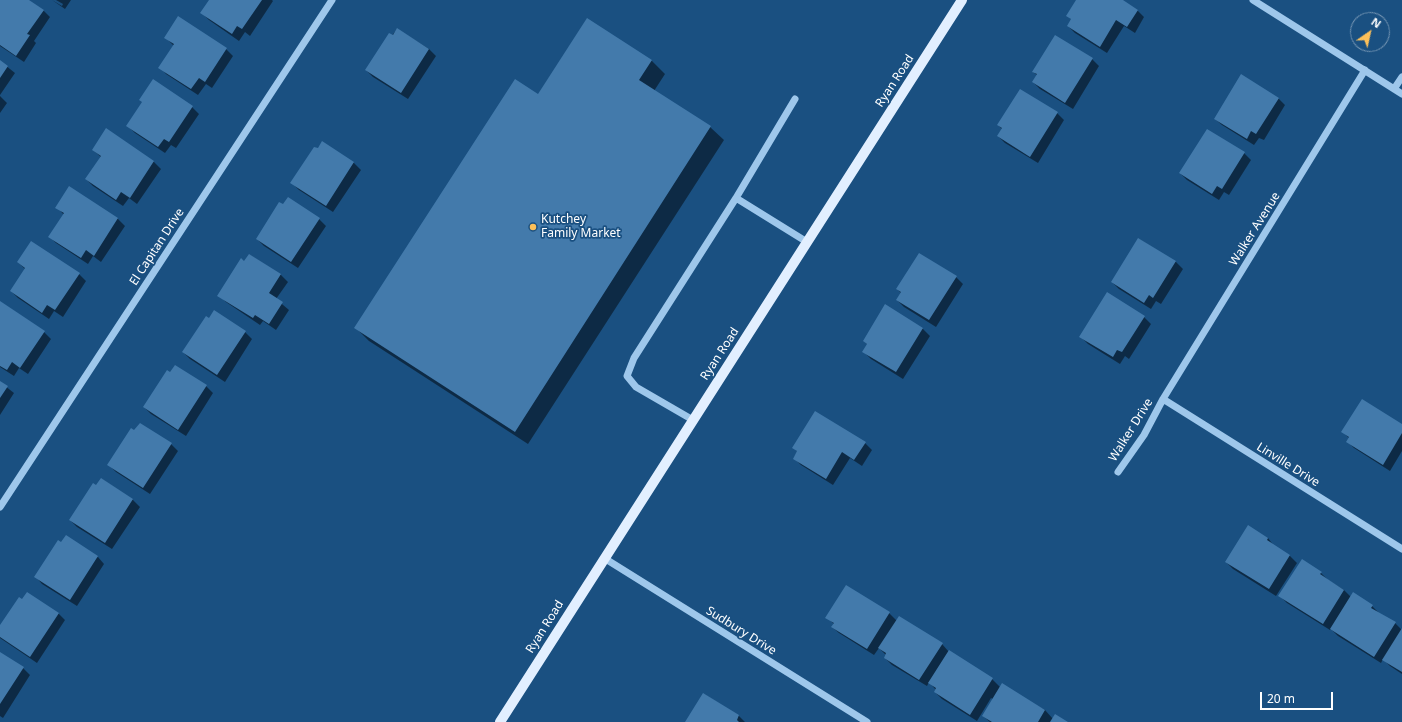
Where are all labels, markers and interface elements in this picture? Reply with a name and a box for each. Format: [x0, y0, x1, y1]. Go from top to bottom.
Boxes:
north arrow [1350, 12, 1390, 52]
text: N [1369, 14, 1384, 31]
street label: Ryan Road [873, 52, 917, 110]
street label: Walker Avenue [1227, 190, 1283, 268]
street label: El Capitan Drive [127, 206, 187, 288]
place label: Kutchey Family Market [541, 213, 621, 241]
marker: Kutchey Family Market [528, 222, 538, 232]
street label: Ryan Road [698, 325, 742, 383]
street label: Walker Drive [1106, 396, 1156, 464]
street label: Linville Drive [1254, 440, 1322, 490]
street label: Ryan Road [523, 598, 567, 656]
street label: Sudbury Drive [703, 604, 779, 658]
scale bar [1262, 684, 1335, 710]
text: 20 m [1267, 690, 1295, 707]

